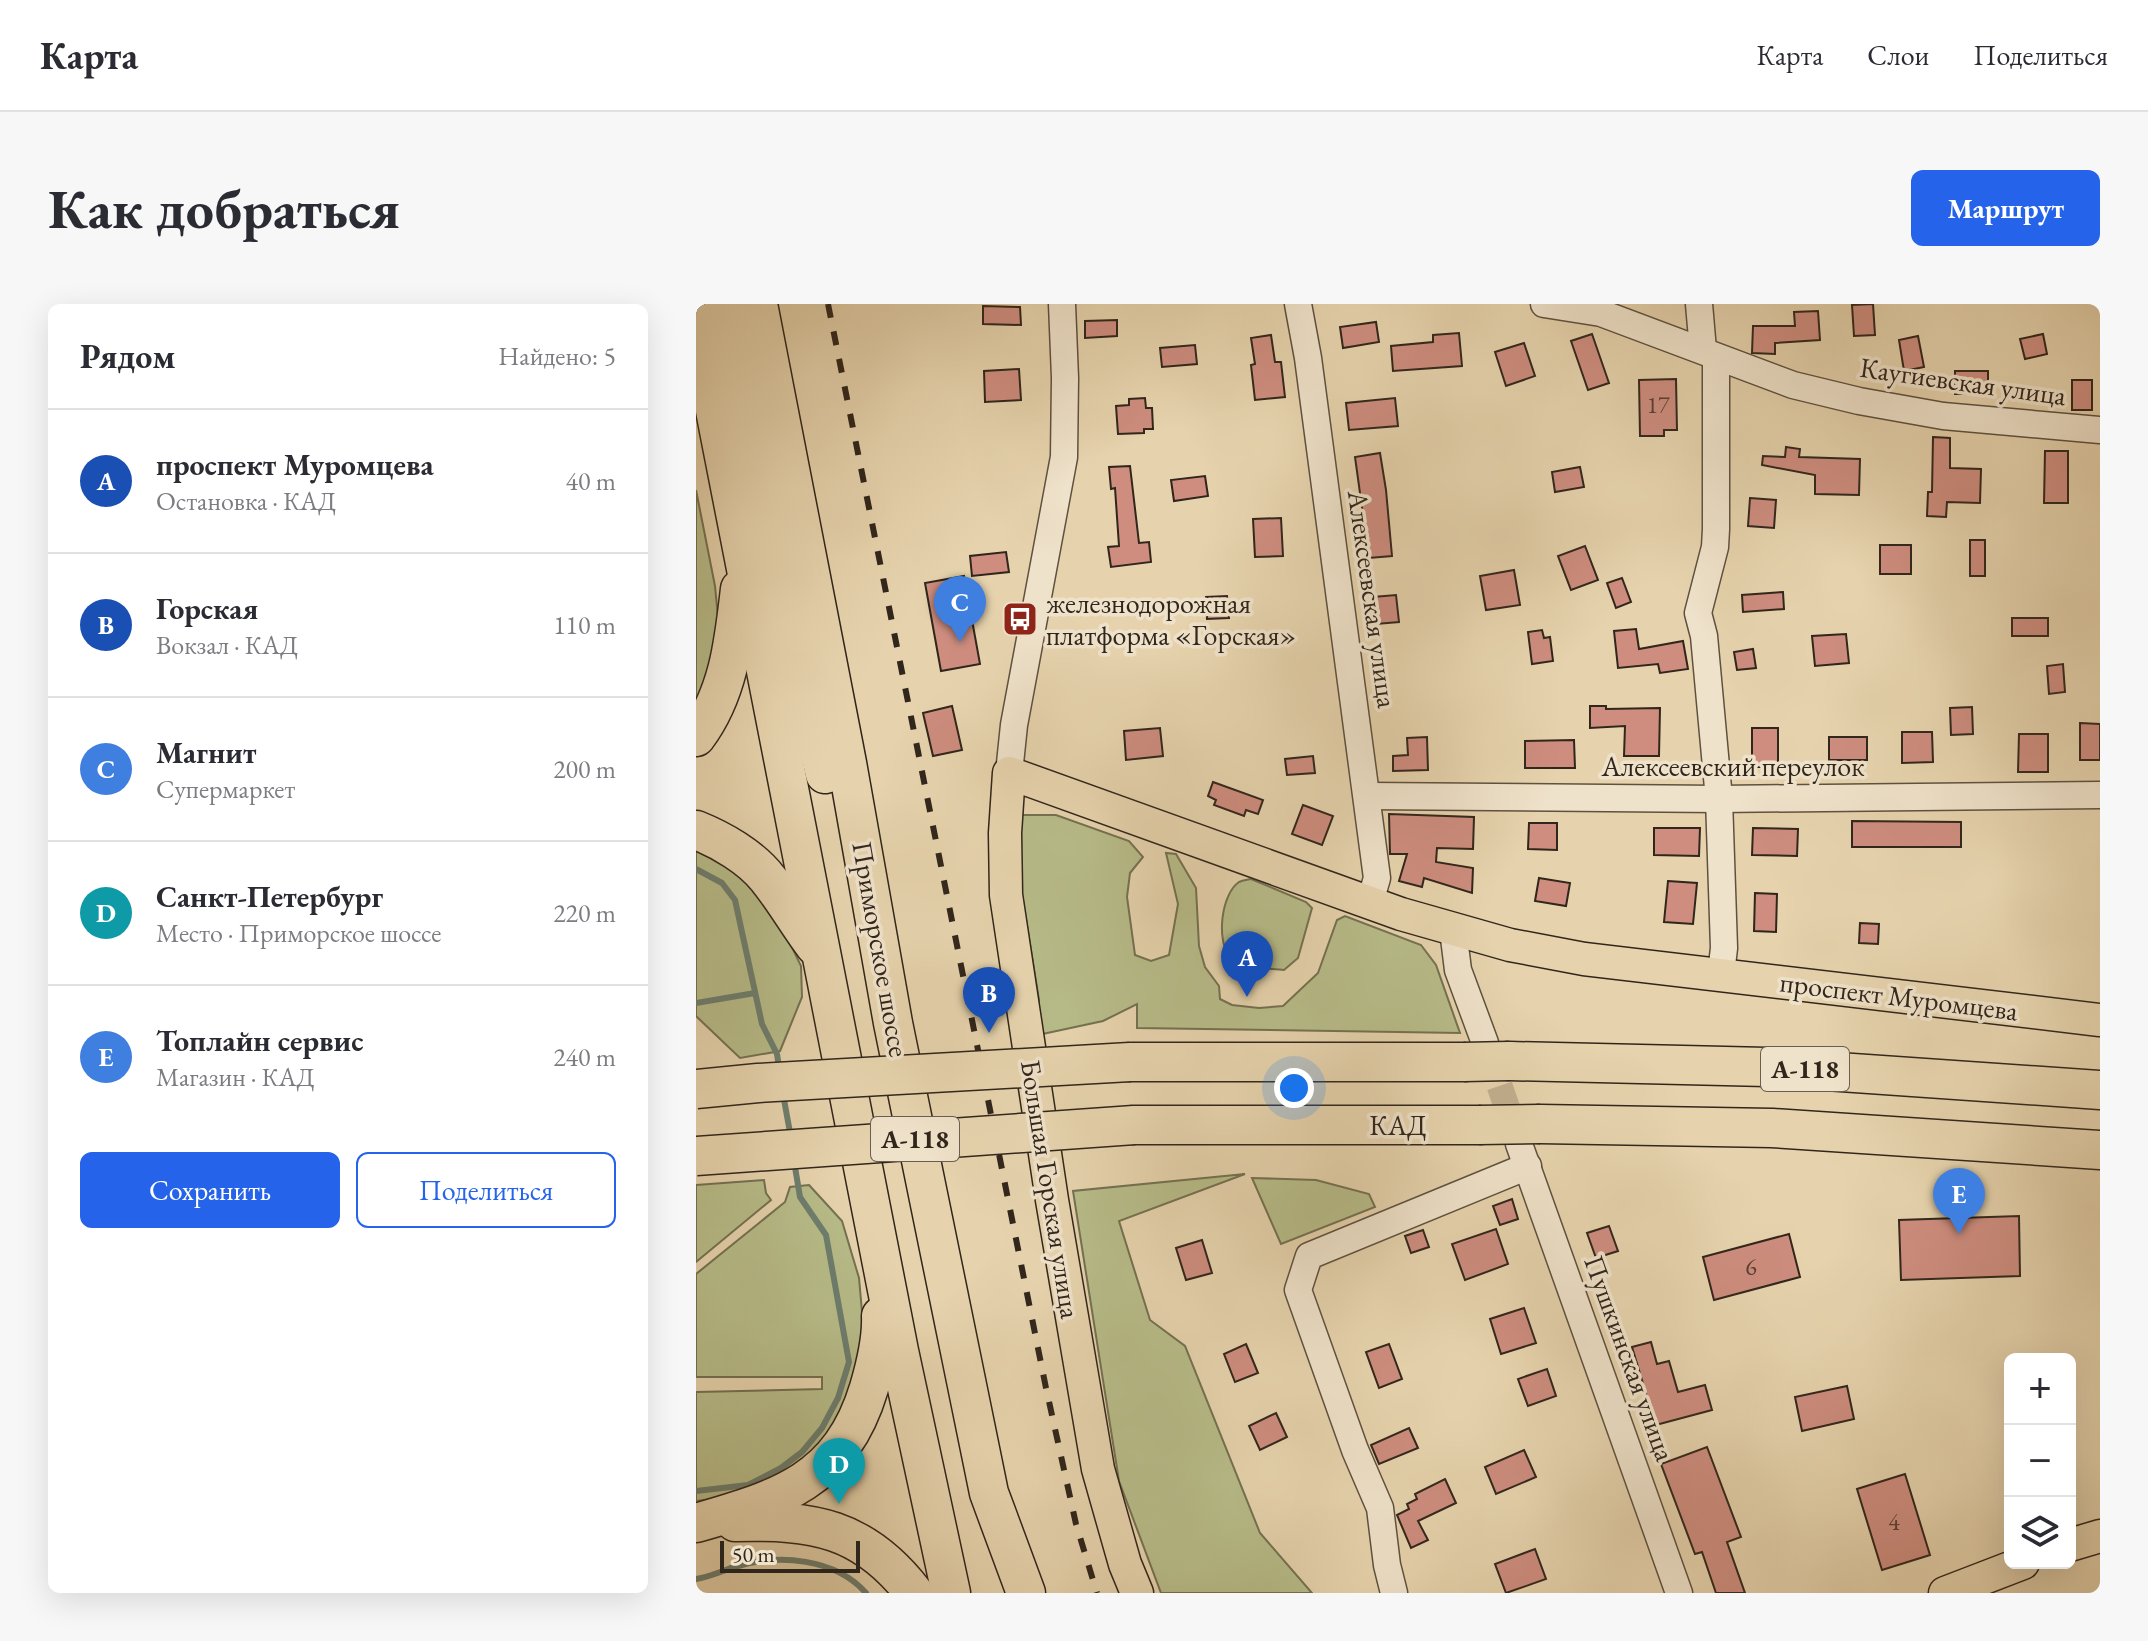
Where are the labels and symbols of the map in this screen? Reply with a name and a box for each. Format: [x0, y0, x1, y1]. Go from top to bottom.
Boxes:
street label: Каугиевская улица [1858, 349, 2069, 413]
house number: 17 [1646, 389, 1670, 420]
street label: Алексеевская улица [1340, 487, 1406, 711]
pin: C [934, 576, 986, 642]
place label: железнодорожная платформа «Горская» [1046, 585, 1296, 653]
bus stop icon: железнодорожная платформа «Горская» [1001, 600, 1039, 638]
street label: Алексеевский переулок [1600, 748, 1865, 784]
street label: Приморское шоссе [844, 838, 918, 1060]
pin: A [1221, 931, 1273, 997]
street label: проспект Муромцева [1778, 964, 2021, 1029]
pin: B [963, 967, 1015, 1033]
road number: А-118 [1761, 1047, 1849, 1091]
street label: Большая Горская улица [1013, 1057, 1089, 1322]
your location [1274, 1068, 1314, 1108]
street label: КАД [1369, 1107, 1427, 1143]
road number: А-118 [871, 1117, 959, 1161]
pin: E [1933, 1168, 1985, 1234]
street label: Пушкинская улица [1576, 1250, 1684, 1467]
house number: 6 [1745, 1251, 1757, 1282]
pin: D [813, 1438, 865, 1504]
house number: 4 [1888, 1506, 1900, 1537]
scale bar [720, 1537, 860, 1573]

